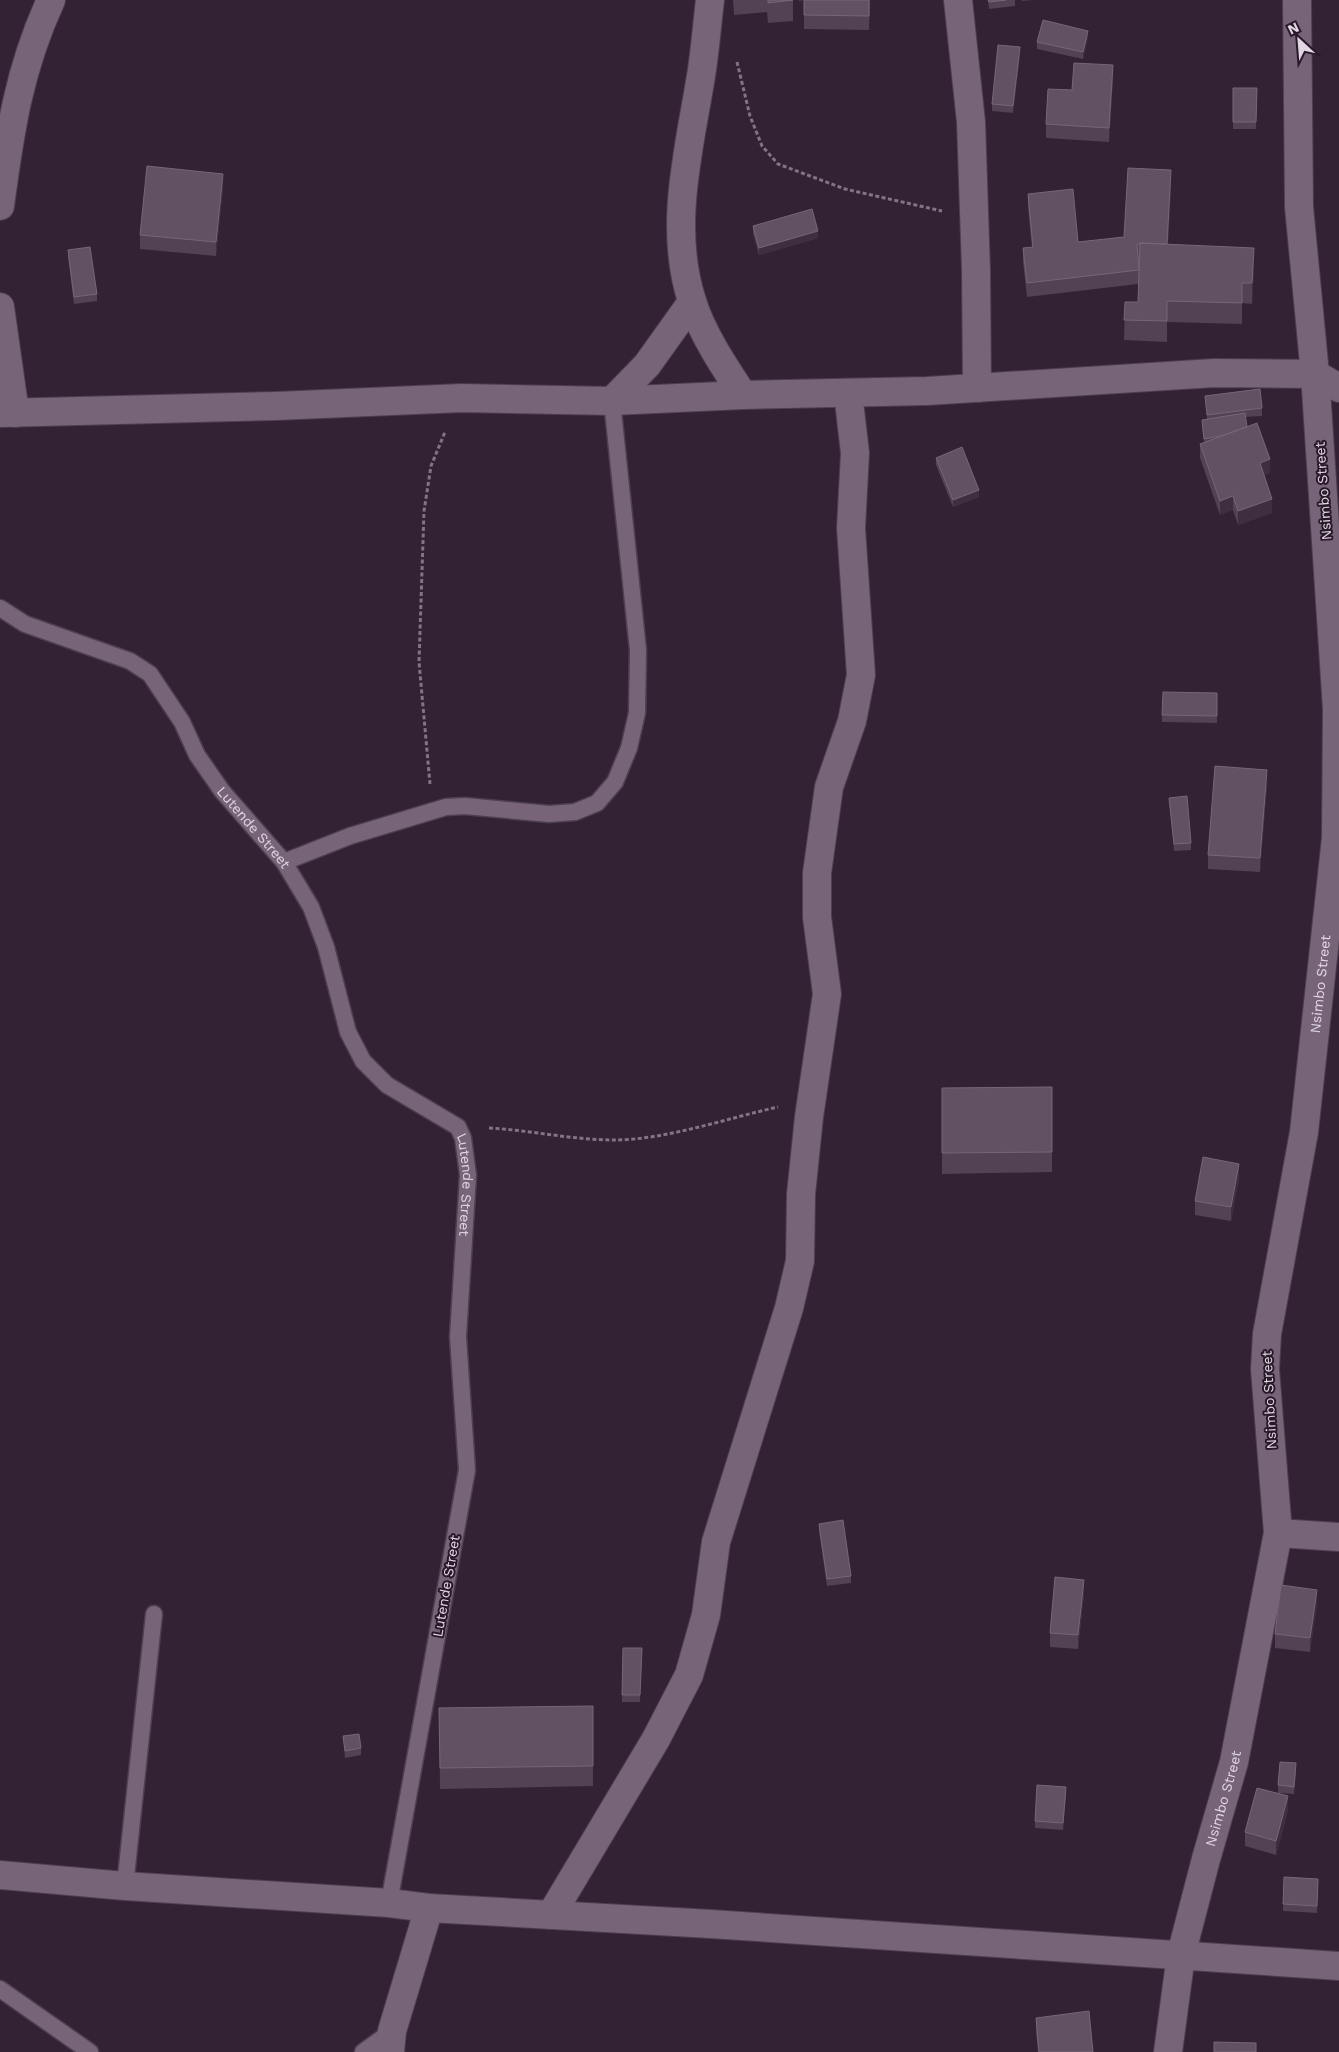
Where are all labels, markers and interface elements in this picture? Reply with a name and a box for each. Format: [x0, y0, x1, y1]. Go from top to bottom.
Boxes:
north arrow [1274, 15, 1324, 65]
text: N [1285, 19, 1301, 38]
street label: Nsimbo Street [1312, 441, 1334, 541]
street label: Lutende Street [214, 783, 294, 871]
street label: Nsimbo Street [1307, 934, 1333, 1034]
street label: Lutende Street [454, 1130, 476, 1237]
street label: Nsimbo Street [1258, 1350, 1280, 1450]
street label: Lutende Street [429, 1534, 463, 1638]
street label: Nsimbo Street [1202, 1749, 1244, 1848]

